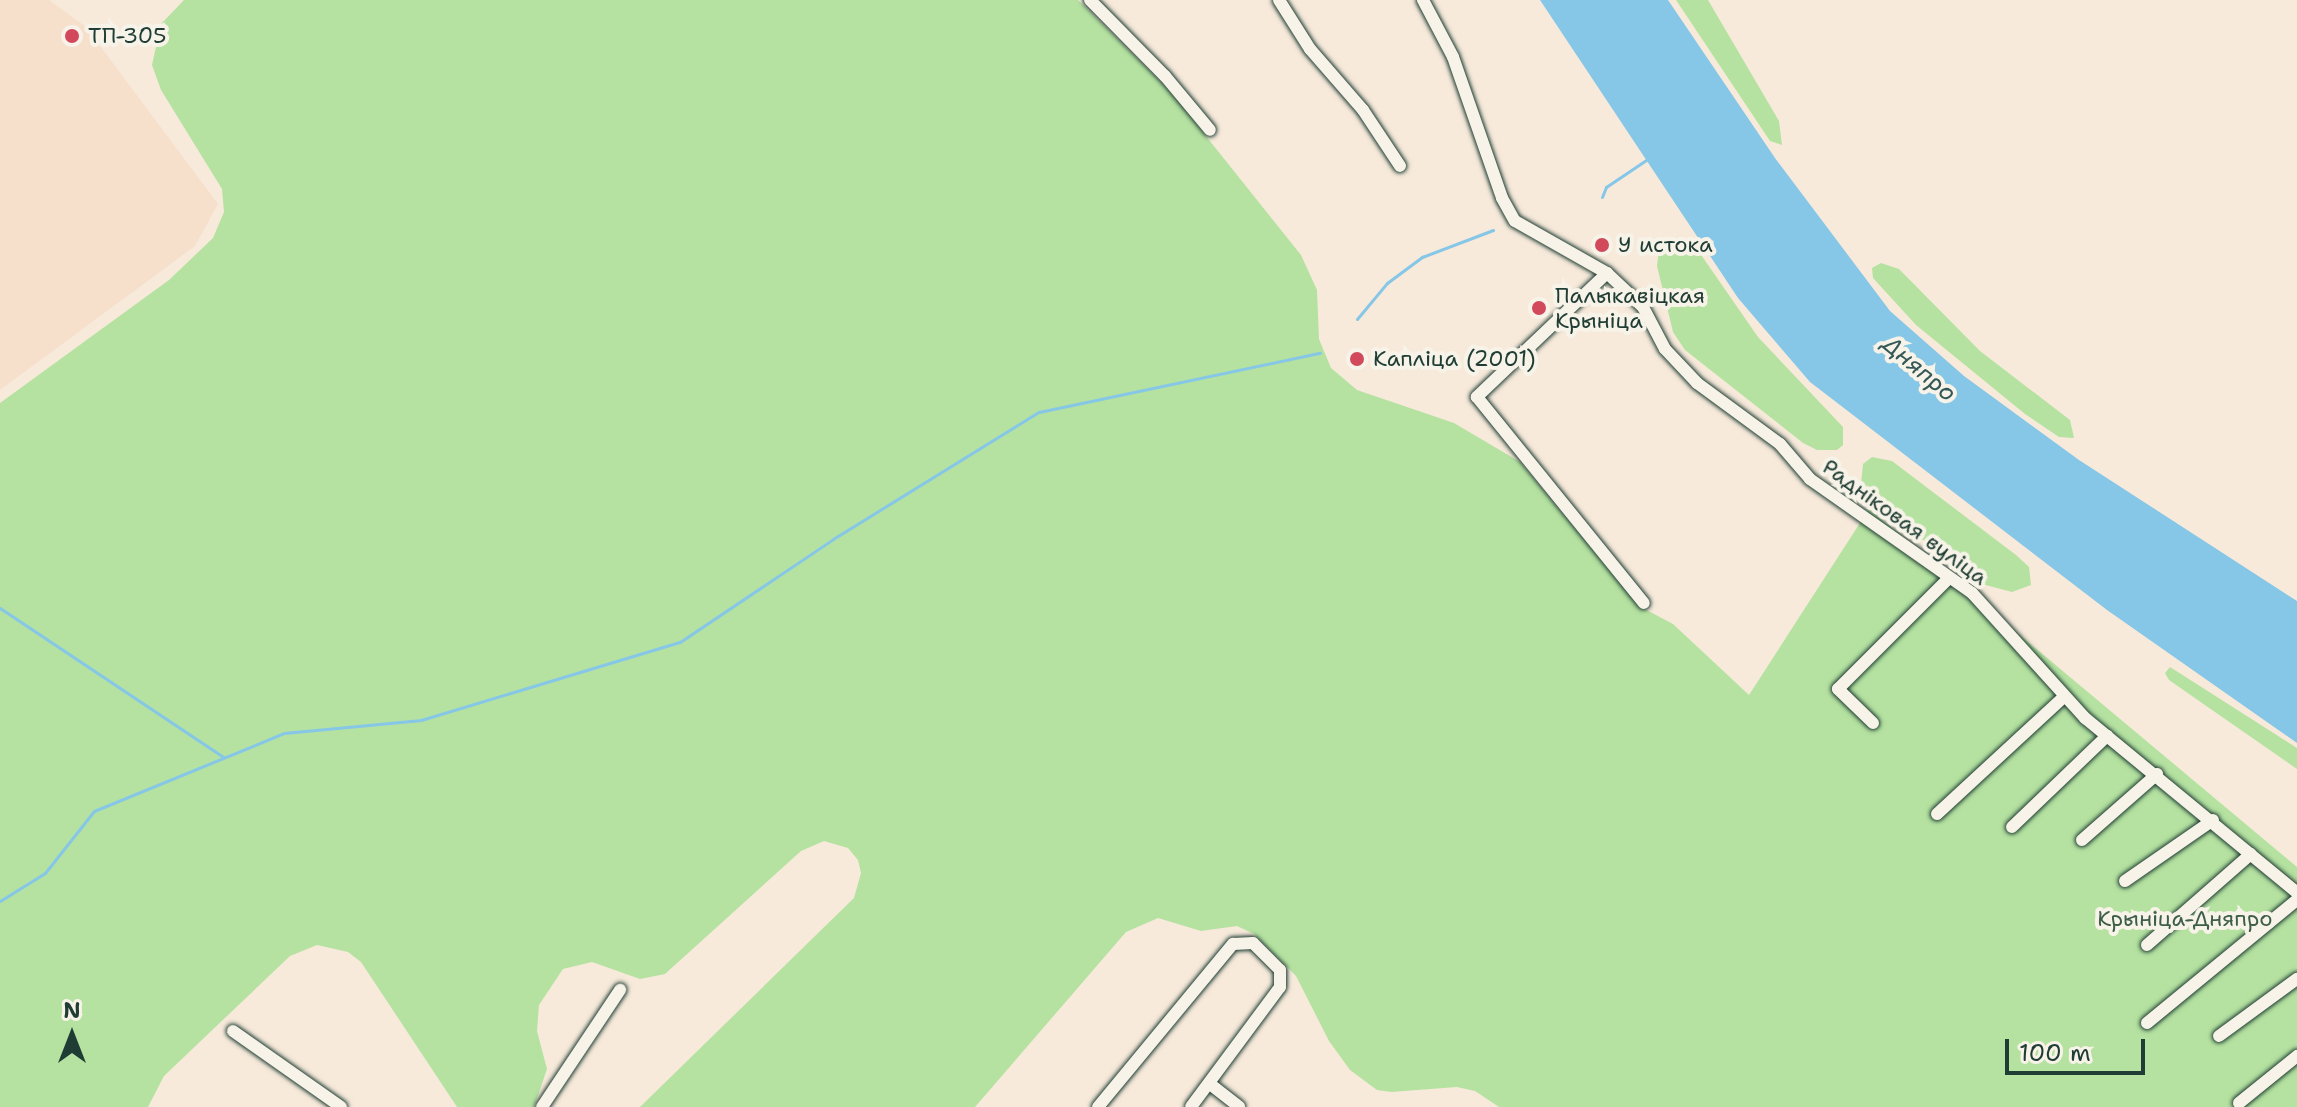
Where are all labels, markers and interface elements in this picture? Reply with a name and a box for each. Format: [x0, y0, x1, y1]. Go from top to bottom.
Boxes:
place label: ТП-305 [88, 23, 166, 49]
marker: ТП-305 [63, 27, 81, 45]
place label: У истока [1618, 232, 1713, 258]
marker: У истока [1593, 236, 1611, 254]
place label: Палыкавіцкая Крыніца [1555, 282, 1705, 334]
marker: Палыкавіцкая Крыніца [1530, 299, 1548, 317]
water label: Дняпро [1876, 330, 1962, 408]
place label: Капліца (2001) [1373, 346, 1535, 372]
marker: Капліца (2001) [1348, 350, 1366, 368]
street label: Радніковая вуліца [1817, 453, 1993, 591]
park label: Крыніца-Дняпро [2097, 906, 2273, 932]
north arrow [32, 995, 112, 1075]
text: N [63, 996, 81, 1025]
scale bar [2009, 1023, 2149, 1073]
text: 100 m [2019, 1037, 2091, 1069]

